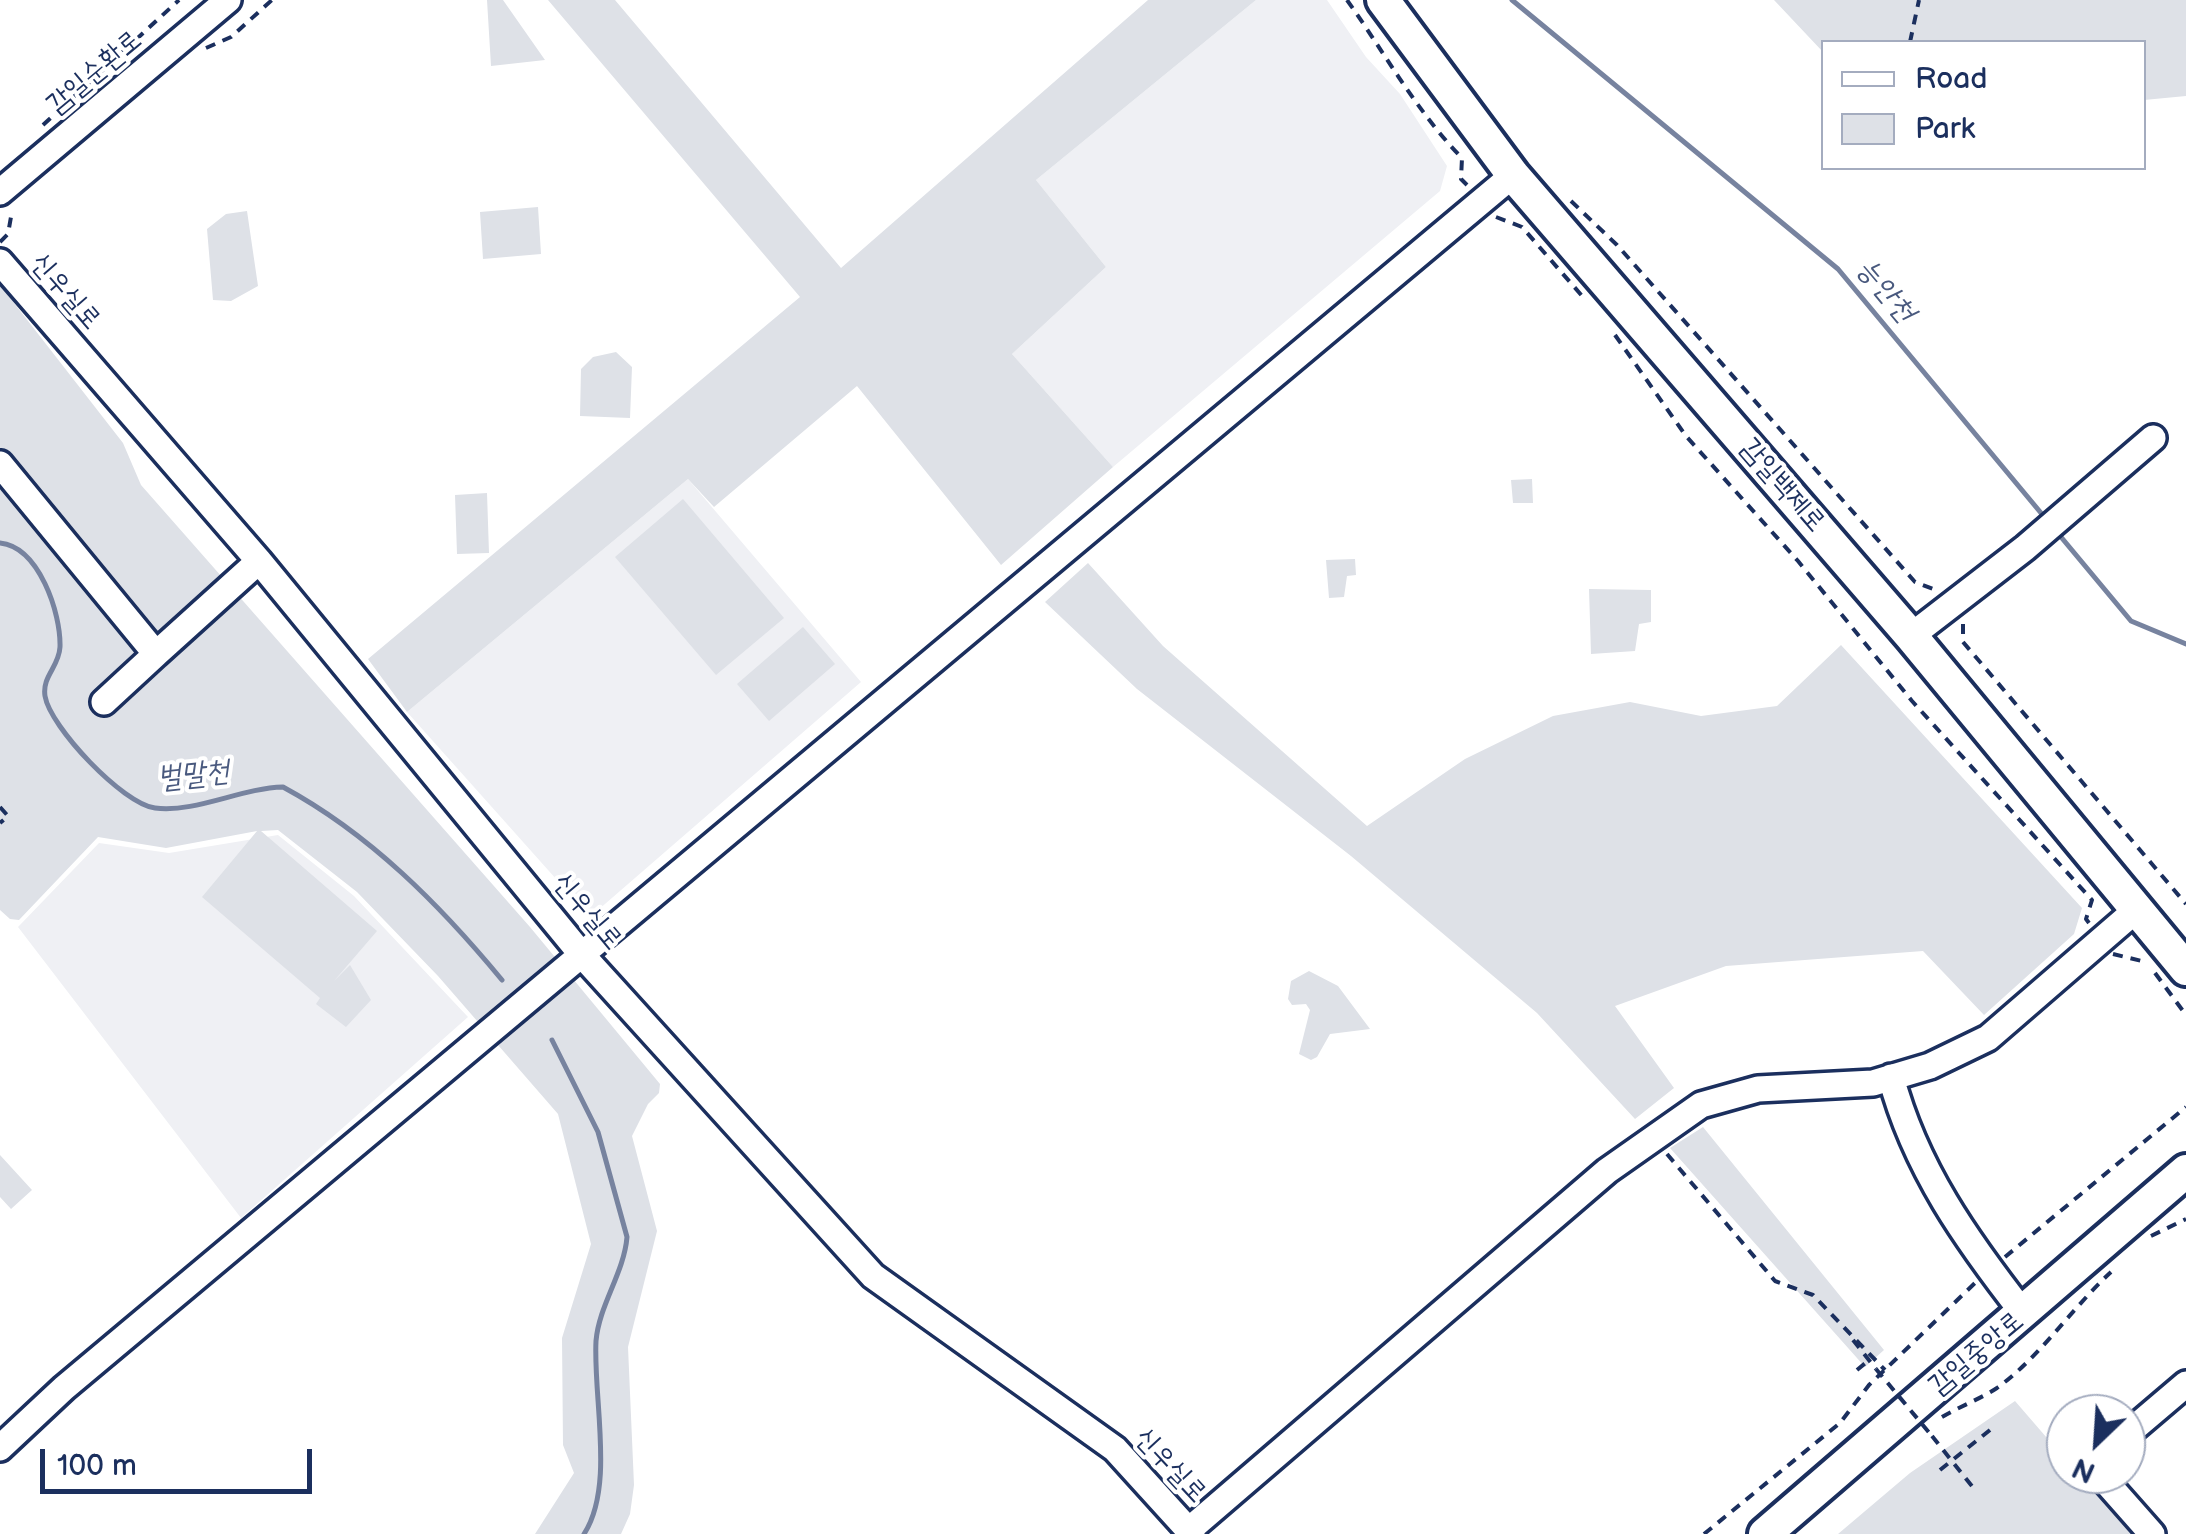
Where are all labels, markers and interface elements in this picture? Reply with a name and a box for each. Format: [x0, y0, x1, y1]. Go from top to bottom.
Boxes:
street label: 감일순환로 [41, 24, 149, 122]
legend [1821, 40, 2146, 170]
text: Road [1915, 61, 1988, 97]
text: Park [1915, 111, 1975, 147]
street label: 신우실로 [23, 247, 107, 337]
water label: 능안천 [1848, 252, 1922, 330]
street label: 감일백제로 [1732, 432, 1832, 540]
water label: 벌말천 [155, 754, 231, 798]
street label: 신우실로 [545, 867, 629, 957]
street label: 감일중앙로 [1923, 1305, 2031, 1403]
north arrow [2046, 1394, 2146, 1494]
street label: 신우실로 [1127, 1422, 1213, 1510]
scale bar [45, 1429, 318, 1491]
text: 100 m [57, 1448, 137, 1484]
text: N [2067, 1450, 2100, 1489]

